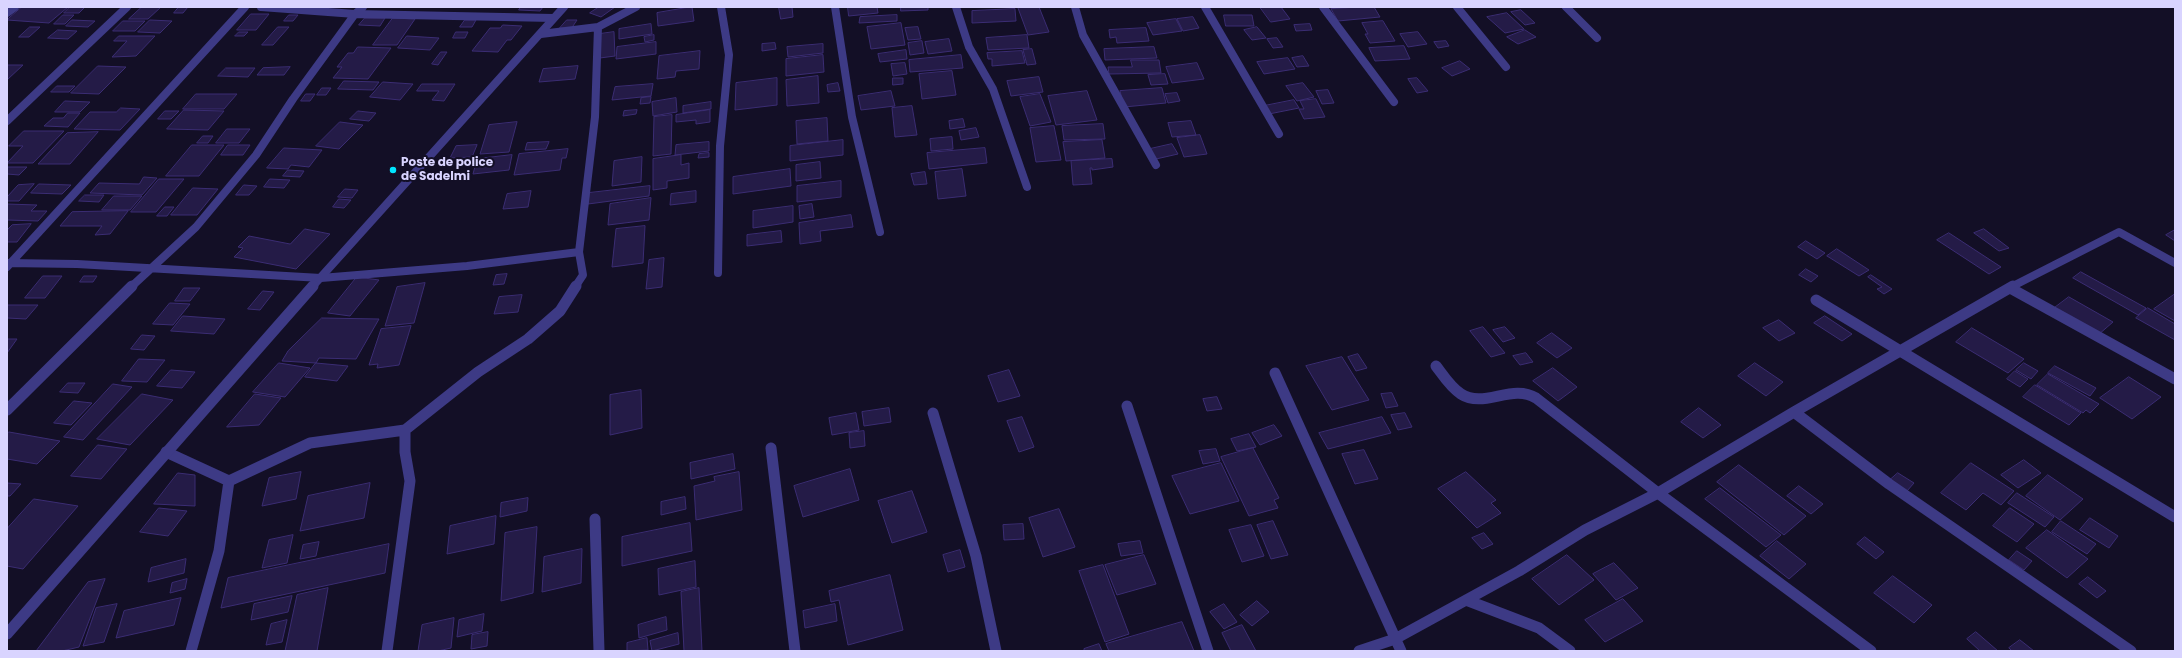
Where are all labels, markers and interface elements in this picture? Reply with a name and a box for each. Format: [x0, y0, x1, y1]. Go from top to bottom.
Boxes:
place label: Poste de police de Sadelmi [401, 156, 493, 184]
marker: Poste de police de Sadelmi [388, 165, 398, 175]

